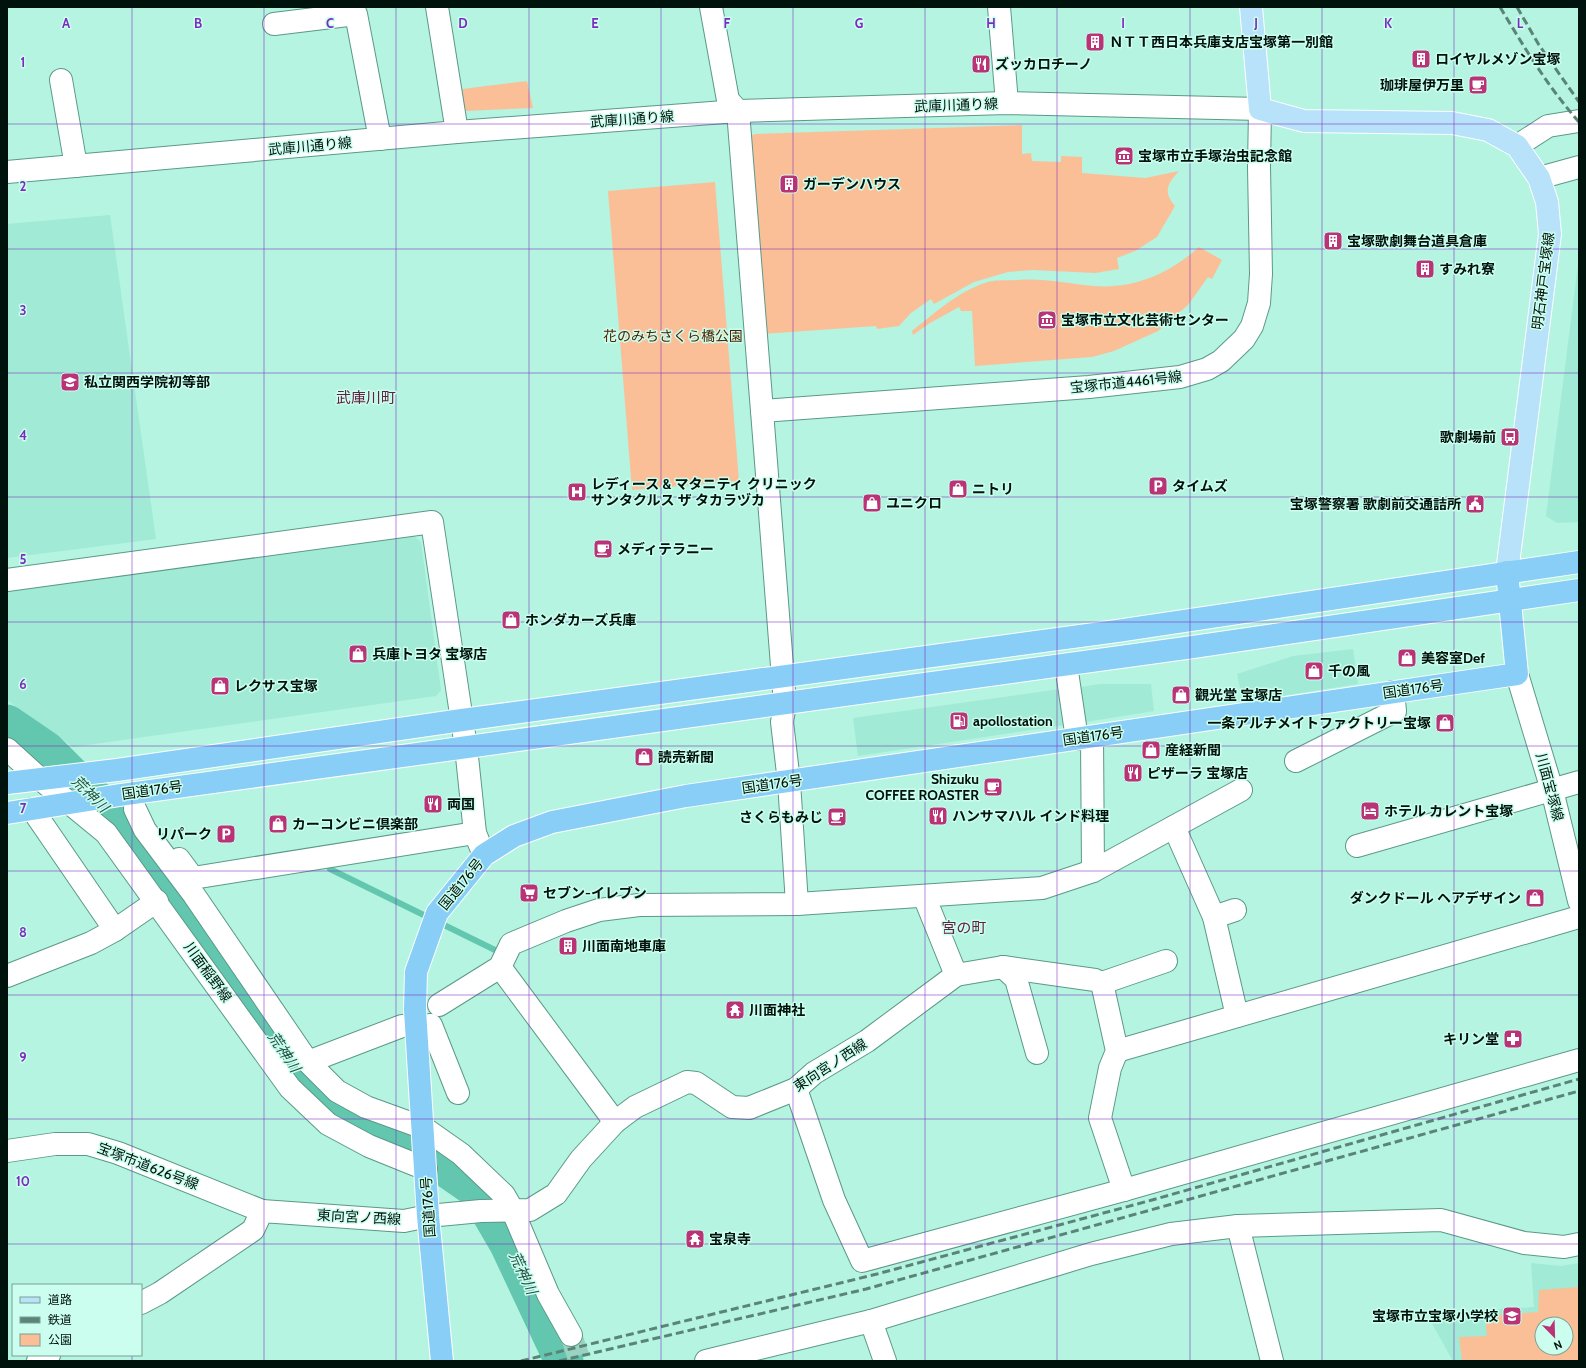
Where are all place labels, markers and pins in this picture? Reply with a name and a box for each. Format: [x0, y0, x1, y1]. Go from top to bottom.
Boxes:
building icon: ＮＴＴ西日本兵庫支店宝塚第一別館 [1084, 31, 1106, 53]
place label: ＮＴＴ西日本兵庫支店宝塚第一別館 [1109, 33, 1333, 51]
building icon: ロイヤルメゾン宝塚 [1410, 48, 1432, 70]
place label: ロイヤルメゾン宝塚 [1435, 50, 1561, 68]
restaurant icon: ズッカロチーノ [970, 53, 992, 75]
place label: ズッカロチーノ [995, 55, 1092, 73]
cafe icon: 珈琲屋伊万里 [1467, 74, 1489, 96]
place label: 珈琲屋伊万里 [1380, 76, 1464, 94]
museum icon: 宝塚市立手塚治虫記念館 [1113, 145, 1135, 167]
place label: 宝塚市立手塚治虫記念館 [1138, 147, 1292, 165]
building icon: ガーデンハウス [778, 173, 800, 195]
place label: ガーデンハウス [803, 175, 901, 193]
building icon: 宝塚歌劇舞台道具倉庫 [1322, 230, 1344, 252]
place label: 宝塚歌劇舞台道具倉庫 [1347, 232, 1487, 250]
building icon: すみれ寮 [1414, 258, 1436, 280]
place label: すみれ寮 [1439, 260, 1495, 278]
museum icon: 宝塚市立文化芸術センター [1036, 309, 1058, 331]
place label: 宝塚市立文化芸術センター [1061, 311, 1229, 329]
school or university icon: 私立関西学院初等部 [59, 371, 81, 393]
place label: 私立関西学院初等部 [84, 373, 210, 391]
bus stop icon: 歌劇場前 [1499, 426, 1521, 448]
place label: 歌劇場前 [1440, 428, 1496, 446]
place label: レディース & マタニティ クリニック サンタクルス ザ タカラヅカ [591, 475, 817, 509]
parking icon: タイムズ [1147, 475, 1169, 497]
place label: タイムズ [1172, 477, 1228, 495]
shop icon: ニトリ [947, 478, 969, 500]
place label: ニトリ [972, 480, 1014, 498]
hospital icon: レディース & マタニティ クリニック サンタクルス ザ タカラヅカ [566, 481, 588, 503]
shop icon: ユニクロ [861, 492, 883, 514]
public building icon: 宝塚警察署 歌劇前交通詰所 [1464, 493, 1486, 515]
place label: ユニクロ [886, 494, 942, 512]
place label: 宝塚警察署 歌劇前交通詰所 [1290, 495, 1461, 513]
cafe icon: メディテラニー [592, 538, 614, 560]
place label: メディテラニー [617, 540, 714, 558]
shop icon: ホンダカーズ兵庫 [500, 609, 522, 631]
place label: ホンダカーズ兵庫 [525, 611, 636, 629]
shop icon: 兵庫トヨタ 宝塚店 [347, 643, 369, 665]
place label: 兵庫トヨタ 宝塚店 [372, 645, 487, 663]
shop icon: 美容室Def [1396, 647, 1418, 669]
place label: 美容室Def [1421, 649, 1485, 667]
shop icon: 千の風 [1303, 660, 1325, 682]
place label: 千の風 [1328, 662, 1370, 680]
shop icon: レクサス宝塚 [209, 675, 231, 697]
place label: レクサス宝塚 [234, 677, 318, 695]
shop icon: 觀光堂 宝塚店 [1170, 684, 1192, 706]
place label: 觀光堂 宝塚店 [1195, 686, 1282, 704]
fuel station icon: apollostation [948, 710, 970, 732]
place label: apollostation [973, 712, 1053, 730]
shop icon: 一条アルチメイトファクトリー宝塚 [1434, 712, 1456, 734]
place label: 一条アルチメイトファクトリー宝塚 [1207, 714, 1431, 732]
shop icon: 産経新聞 [1140, 739, 1162, 761]
place label: 産経新聞 [1165, 741, 1221, 759]
shop icon: 読売新聞 [633, 746, 655, 768]
place label: 読売新聞 [658, 748, 714, 766]
restaurant icon: ピザーラ 宝塚店 [1122, 762, 1144, 784]
place label: ピザーラ 宝塚店 [1147, 764, 1248, 782]
place label: Shizuku COFFEE ROASTER [866, 770, 979, 804]
cafe icon: Shizuku COFFEE ROASTER [982, 776, 1004, 798]
restaurant icon: 両国 [422, 793, 444, 815]
place label: 両国 [447, 795, 475, 813]
hotel icon: ホテル カレント宝塚 [1359, 800, 1381, 822]
place label: ホテル カレント宝塚 [1384, 802, 1513, 820]
restaurant icon: ハンサマハル インド料理 [927, 805, 949, 827]
cafe icon: さくらもみじ [826, 806, 848, 828]
place label: ハンサマハル インド料理 [952, 807, 1109, 825]
place label: さくらもみじ [739, 808, 823, 826]
shop icon: カーコンビニ倶楽部 [267, 813, 289, 835]
place label: カーコンビニ倶楽部 [292, 815, 418, 833]
parking icon: リパーク [215, 823, 237, 845]
place label: リパーク [156, 825, 212, 843]
supermarket icon: セブン-イレブン [518, 882, 540, 904]
place label: セブン-イレブン [543, 884, 647, 902]
shop icon: ダンクドール ヘアデザイン [1524, 887, 1546, 909]
place label: ダンクドール ヘアデザイン [1350, 889, 1521, 907]
building icon: 川面南地車庫 [557, 935, 579, 957]
place label: 川面南地車庫 [582, 937, 666, 955]
temple icon: 川面神社 [724, 999, 746, 1021]
place label: 川面神社 [749, 1001, 805, 1019]
pharmacy icon: キリン堂 [1502, 1028, 1524, 1050]
place label: キリン堂 [1443, 1030, 1499, 1048]
temple icon: 宝泉寺 [684, 1228, 706, 1250]
place label: 宝泉寺 [709, 1230, 751, 1248]
school or university icon: 宝塚市立宝塚小学校 [1501, 1305, 1523, 1327]
place label: 宝塚市立宝塚小学校 [1372, 1307, 1498, 1325]

